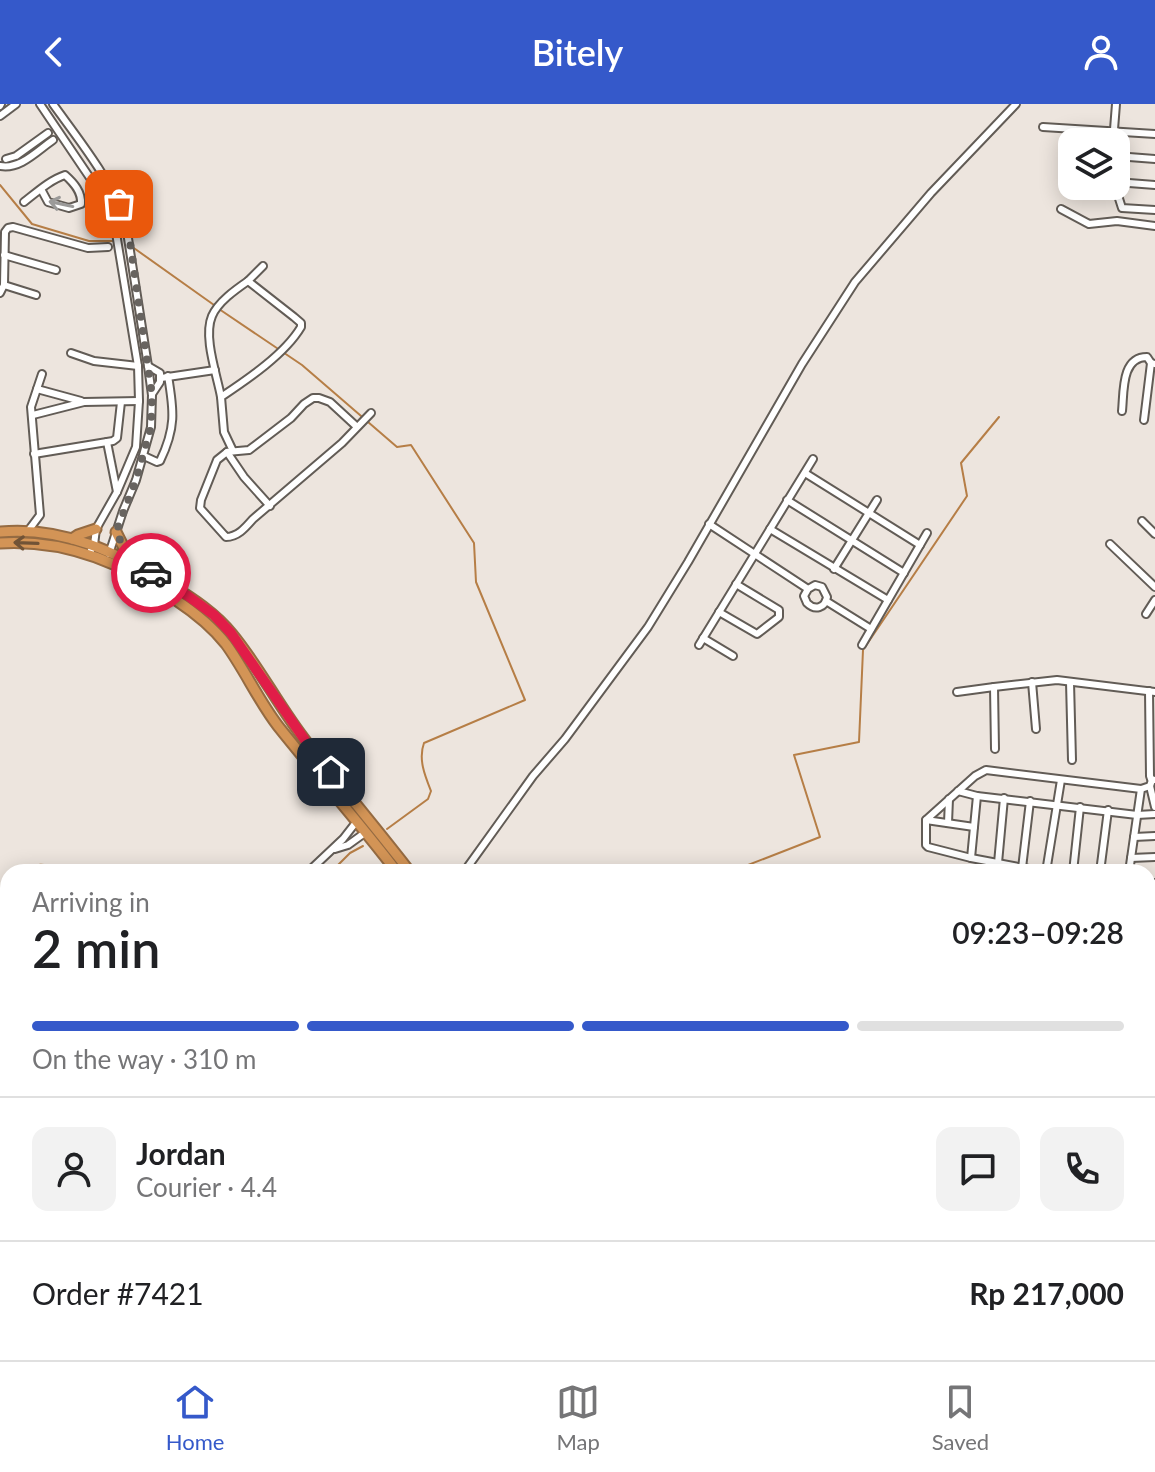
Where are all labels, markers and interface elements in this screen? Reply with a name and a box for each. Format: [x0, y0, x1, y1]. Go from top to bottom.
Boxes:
icon: back [32, 30, 76, 74]
text: Bitely [532, 30, 623, 74]
icon: person [1079, 30, 1123, 74]
map controls [1058, 128, 1130, 200]
button: layers [1058, 128, 1130, 200]
pin [85, 170, 153, 238]
icon: bag [97, 182, 141, 226]
one-way arrow [49, 196, 75, 211]
courier [111, 533, 191, 613]
one-way arrow [13, 536, 40, 551]
icon: car [129, 551, 173, 595]
pin [297, 738, 365, 806]
icon: home [309, 750, 353, 794]
text: Arriving in [32, 886, 150, 918]
text: 09:23–09:28 [952, 914, 1124, 950]
text: 2 min [32, 917, 160, 979]
text: On the way · 310 m [32, 1043, 256, 1075]
button: person [32, 1127, 116, 1211]
button: chat [936, 1127, 1020, 1211]
button: phone [1040, 1127, 1124, 1211]
text: Jordan [136, 1135, 226, 1171]
text: Courier · 4.4 [136, 1171, 277, 1203]
text: Order #7421 [32, 1275, 204, 1311]
text: Rp 217,000 [969, 1275, 1124, 1311]
tab: Home [166, 1380, 224, 1455]
tab: Map [556, 1380, 600, 1455]
tab: Saved [932, 1380, 989, 1455]

